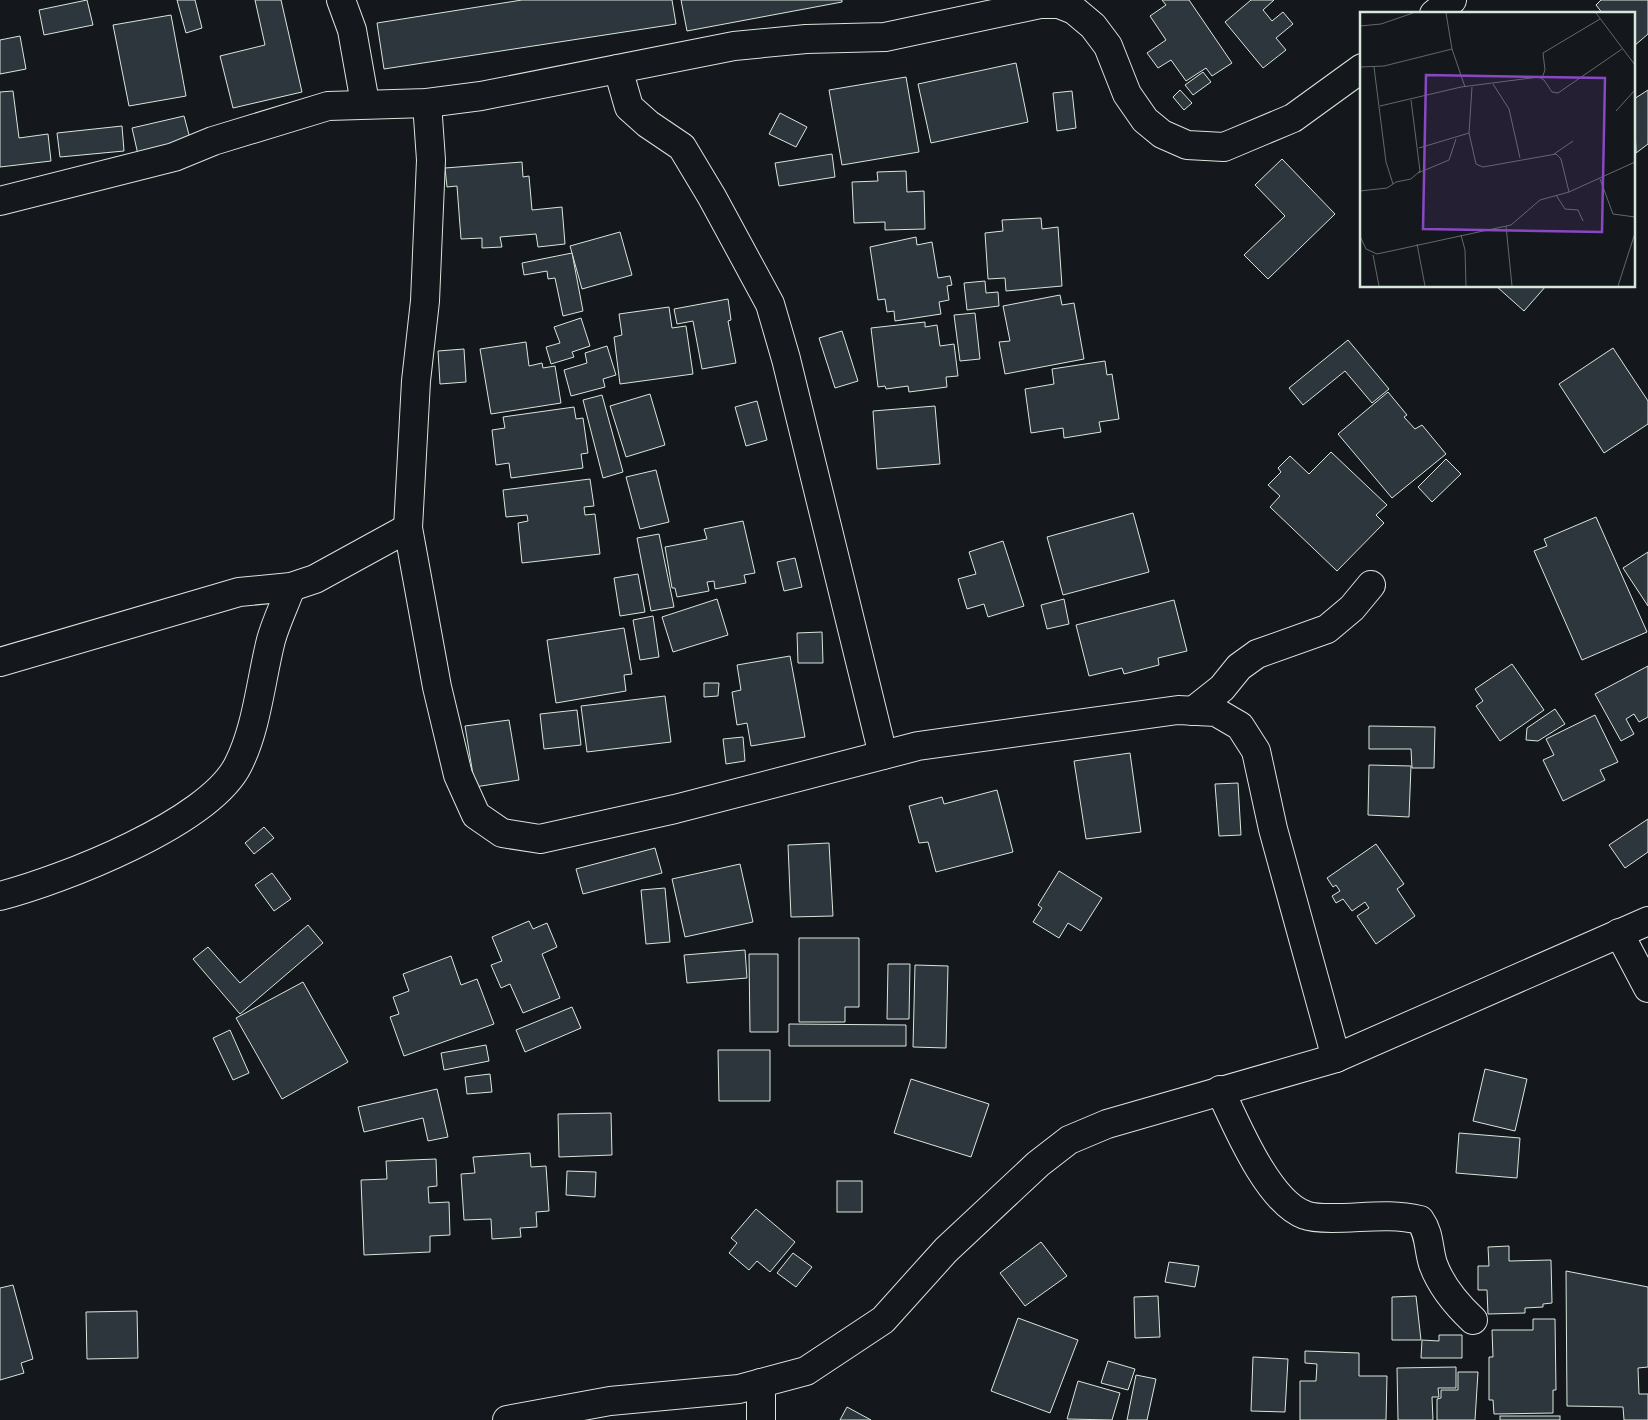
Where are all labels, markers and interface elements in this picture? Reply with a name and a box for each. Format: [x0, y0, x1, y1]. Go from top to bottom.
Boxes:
inset map [1360, 12, 1636, 288]

